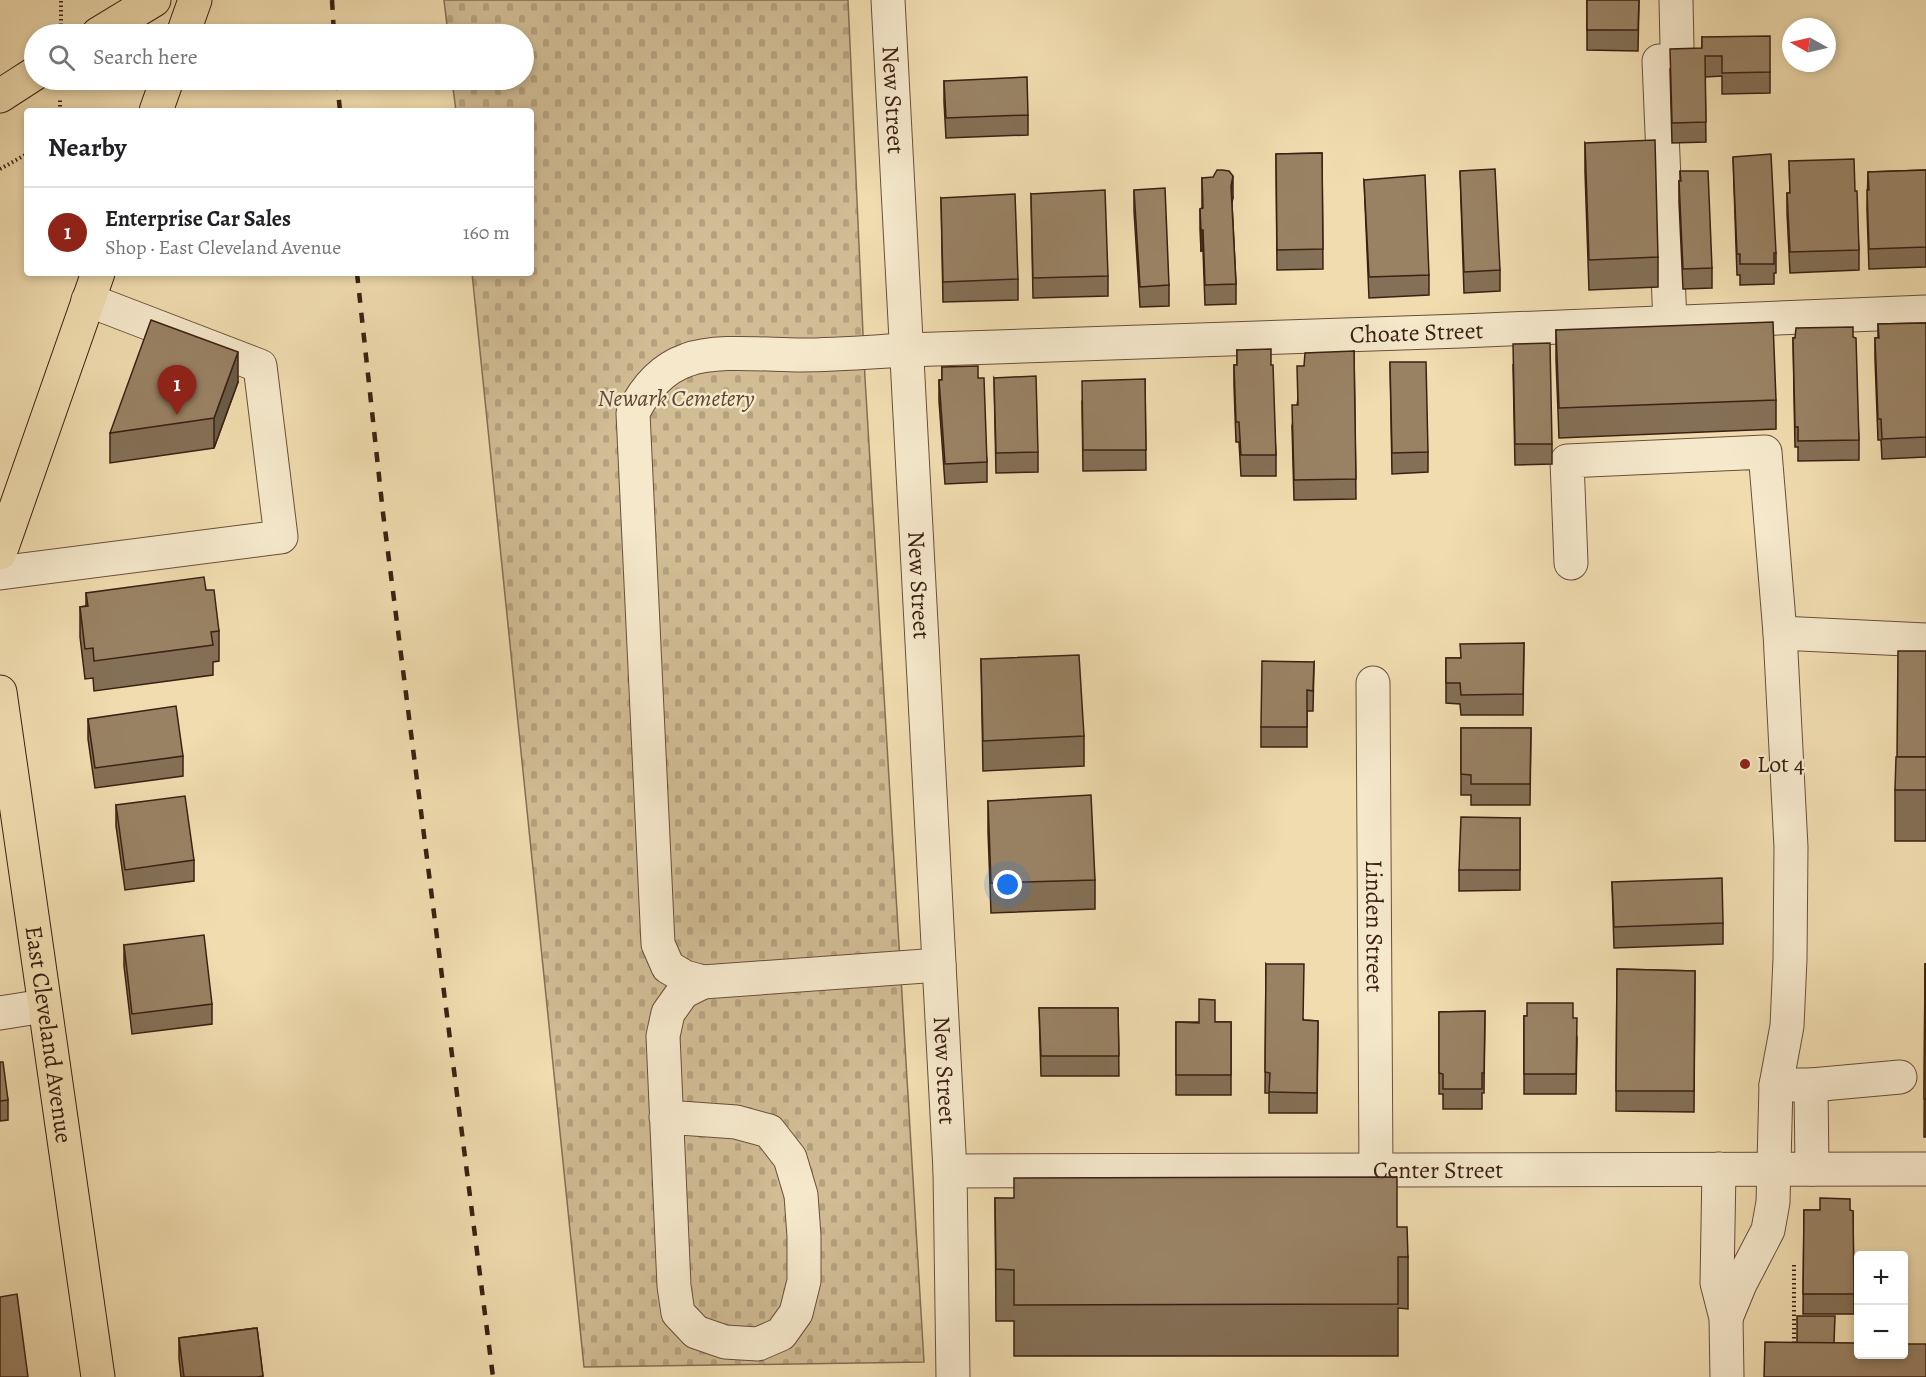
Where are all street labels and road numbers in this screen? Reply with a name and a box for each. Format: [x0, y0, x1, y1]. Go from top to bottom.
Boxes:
street label: New Street [874, 45, 912, 155]
street label: Choate Street [1349, 314, 1484, 351]
street label: New Street [900, 530, 938, 640]
street label: Linden Street [1358, 860, 1391, 993]
street label: East Cleveland Avenue [18, 924, 80, 1145]
street label: New Street [926, 1016, 964, 1125]
street label: Center Street [1373, 1154, 1503, 1186]

